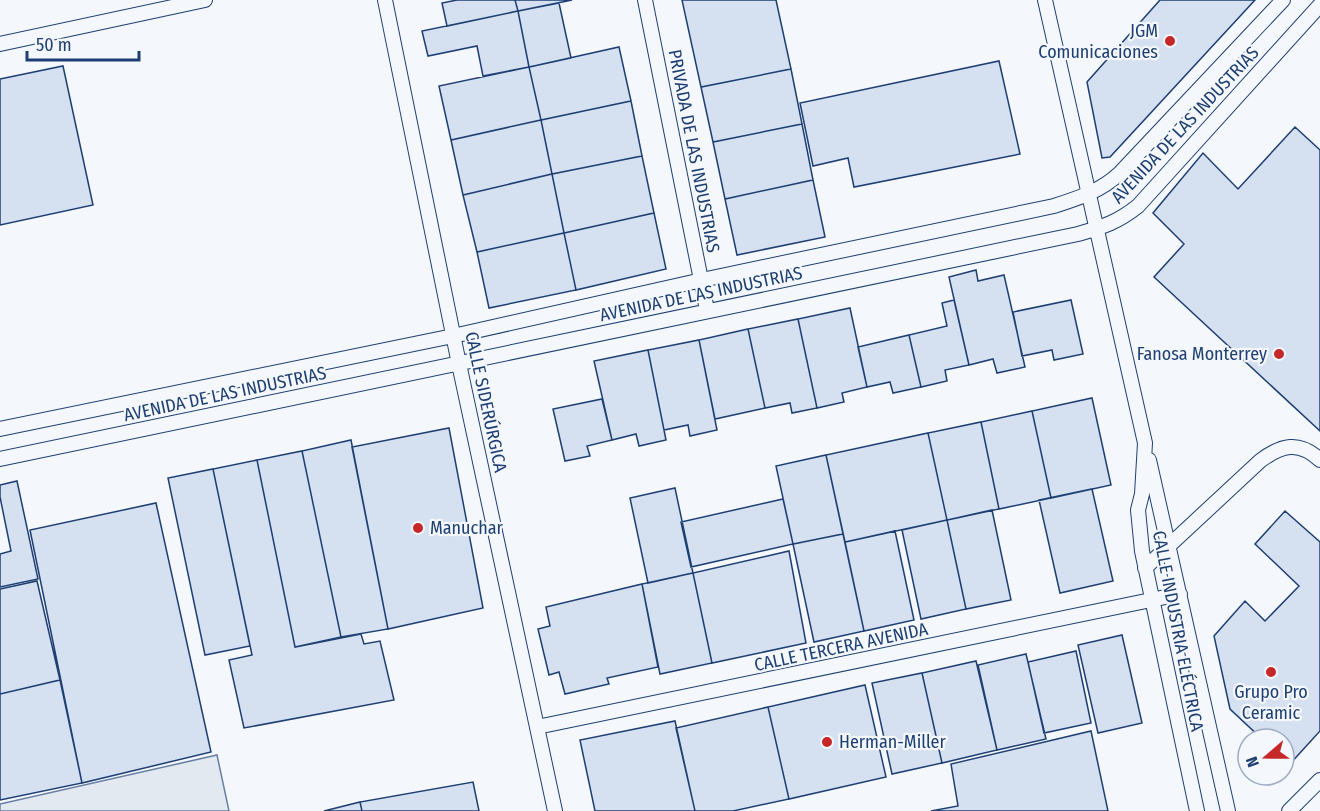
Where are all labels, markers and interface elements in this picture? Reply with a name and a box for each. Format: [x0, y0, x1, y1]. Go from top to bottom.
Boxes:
place label: JGM Comunicaciones [1038, 20, 1158, 63]
scale bar [27, 24, 140, 62]
text: 50 m [36, 34, 72, 56]
marker: JGM Comunicaciones [1163, 34, 1177, 48]
street label: AVENIDA DE LAS INDUSTRIAS [1107, 42, 1264, 208]
street label: PRIVADA DE LAS INDUSTRIAS [664, 48, 724, 254]
street label: AVENIDA DE LAS INDUSTRIAS [598, 262, 804, 326]
street label: CALLE SIDERÚRGICA [460, 329, 513, 475]
place label: Fanosa Monterrey [1137, 343, 1267, 365]
marker: Fanosa Monterrey [1272, 347, 1286, 361]
street label: AVENIDA DE LAS INDUSTRIAS [122, 362, 328, 426]
place label: Manuchar [430, 517, 504, 539]
marker: Manuchar [411, 521, 425, 535]
street label: CALLE INDUSTRIA ELÉCTRICA [1148, 529, 1209, 734]
street label: CALLE TERCERA AVENIDA [752, 618, 930, 676]
marker: Grupo Pro Ceramic [1264, 665, 1278, 679]
place label: Grupo Pro Ceramic [1234, 681, 1308, 724]
north arrow [1236, 727, 1296, 787]
place label: Herman-Miller [839, 731, 947, 753]
marker: Herman-Miller [820, 735, 834, 749]
text: N [1242, 754, 1263, 770]

